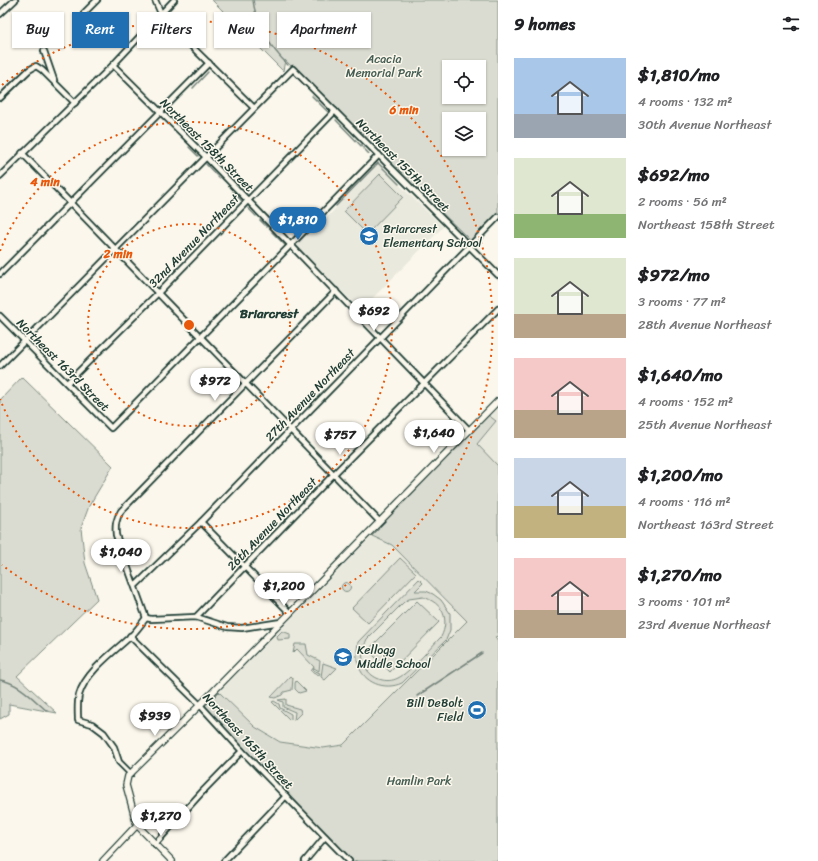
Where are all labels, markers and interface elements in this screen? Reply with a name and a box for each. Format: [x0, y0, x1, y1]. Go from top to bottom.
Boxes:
text: 9 homes [514, 9, 575, 39]
chip: Buy [12, 12, 64, 48]
chip: Rent [72, 12, 129, 48]
chip: Filters [137, 12, 206, 48]
chip: New [214, 12, 269, 48]
chip: Apartment [277, 12, 371, 48]
icon: filters [780, 13, 802, 35]
park label: Acacia Memorial Park [346, 48, 423, 84]
map controls [442, 60, 486, 156]
button: locate [442, 60, 486, 104]
text: $1,810/mo [638, 60, 720, 90]
icon: home [546, 74, 594, 122]
text: 4 rooms · 132 m² [638, 90, 732, 113]
street label: Northeast 158th Street [155, 93, 259, 197]
text: 6 min [389, 99, 419, 121]
button: layers [442, 112, 486, 156]
street label: Northeast 155th Street [351, 113, 455, 217]
text: 30th Avenue Northeast [638, 113, 772, 136]
text: $692/mo [638, 160, 709, 190]
text: 4 min [29, 171, 60, 193]
icon: home [546, 174, 594, 222]
street label: 32nd Avenue Northeast [143, 188, 246, 293]
text: 2 rooms · 56 m² [638, 190, 727, 213]
pin: $1,810 [265, 207, 331, 241]
text: $1,810 [278, 208, 318, 231]
text: Northeast 158th Street [638, 213, 775, 236]
place label: Briarcrest Elementary School [383, 218, 483, 254]
school or university icon: Briarcrest Elementary School [358, 225, 380, 247]
text: 2 min [102, 243, 133, 265]
text: $972/mo [638, 260, 710, 290]
icon: home [546, 274, 594, 322]
text: 3 rooms · 77 m² [638, 290, 726, 313]
pin: $692 [350, 298, 398, 332]
text: $692 [358, 299, 390, 322]
district label: Briarcrest [240, 302, 299, 325]
street label: Northeast 163rd Street [11, 313, 115, 417]
text: 28th Avenue Northeast [638, 313, 772, 336]
centre of rings [182, 318, 196, 332]
street label: 27th Avenue Northeast [259, 342, 361, 447]
text: $1,640/mo [638, 360, 722, 390]
pin: $972 [191, 368, 239, 402]
text: $972 [199, 369, 231, 392]
icon: home [546, 374, 594, 422]
text: 4 rooms · 152 m² [638, 390, 733, 413]
text: 25th Avenue Northeast [638, 413, 772, 436]
pin: $1,640 [401, 420, 467, 454]
text: $1,640 [413, 421, 455, 444]
pin: $757 [316, 422, 364, 456]
text: $757 [324, 423, 356, 446]
text: $1,200/mo [638, 460, 723, 490]
street label: 26th Avenue Northeast [221, 471, 323, 576]
icon: home [546, 474, 594, 522]
text: 4 rooms · 116 m² [638, 490, 731, 513]
text: Northeast 163rd Street [638, 513, 774, 536]
pin: $1,040 [88, 539, 154, 573]
text: $1,040 [100, 540, 142, 563]
text: $1,270/mo [638, 560, 722, 590]
pin: $1,200 [251, 573, 317, 607]
text: $1,200 [263, 574, 305, 597]
icon: home [546, 574, 594, 622]
text: 3 rooms · 101 m² [638, 590, 730, 613]
text: 23rd Avenue Northeast [638, 613, 771, 636]
place label: Kellogg Middle School [357, 639, 431, 675]
school or university icon: Kellogg Middle School [332, 646, 354, 668]
street label: Northeast 165th Street [197, 688, 299, 794]
place label: Bill DeBolt Field [407, 692, 464, 728]
sports icon: Bill DeBolt Field [466, 699, 488, 721]
pin: $939 [131, 703, 179, 737]
text: $939 [139, 704, 171, 727]
park label: Hamlin Park [387, 770, 452, 792]
pin: $1,270 [128, 803, 194, 837]
text: $1,270 [141, 804, 181, 827]

